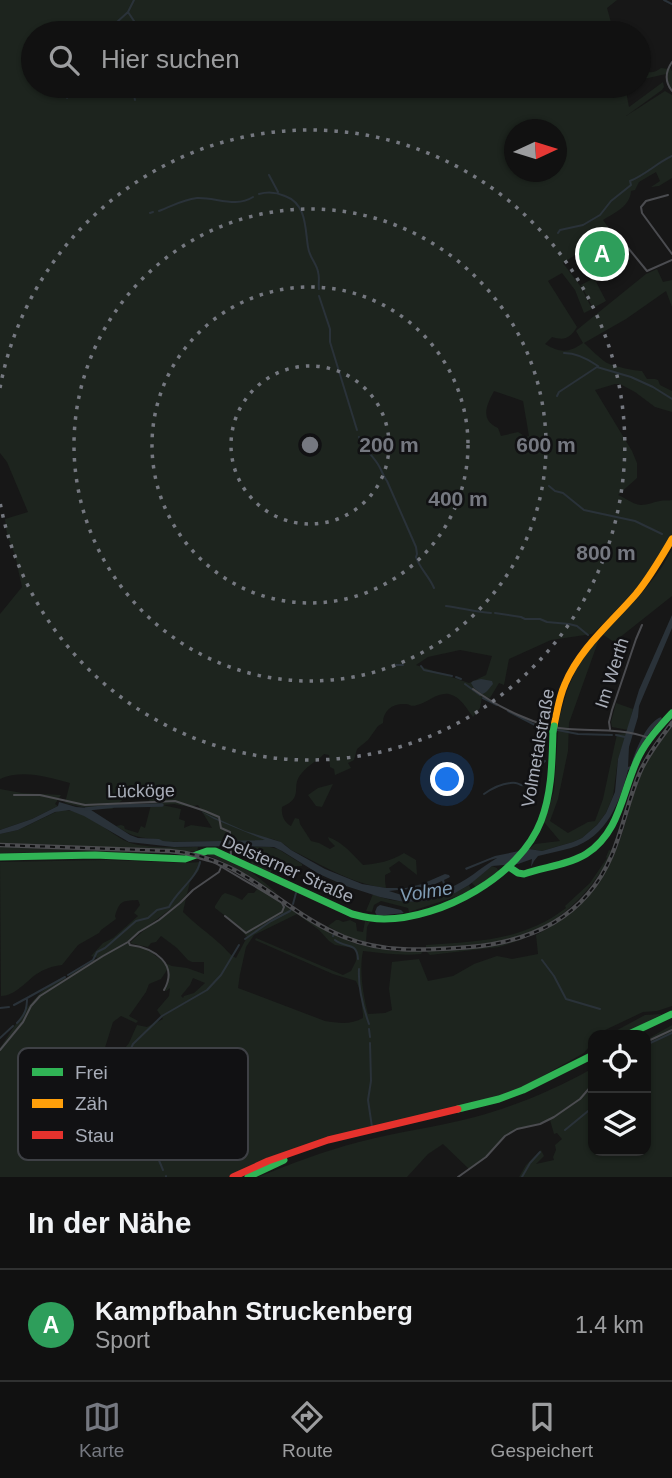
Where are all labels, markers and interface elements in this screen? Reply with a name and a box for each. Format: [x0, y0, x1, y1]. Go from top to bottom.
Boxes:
search box [21, 21, 651, 98]
icon: search [45, 41, 83, 79]
text: Hier suchen [101, 44, 240, 74]
north arrow [504, 119, 567, 182]
pin: A [579, 228, 625, 280]
centre of rings [298, 433, 322, 457]
text: 200 m [359, 433, 419, 456]
text: 600 m [516, 433, 576, 456]
text: 400 m [428, 487, 488, 510]
text: 800 m [576, 541, 636, 564]
street label: Im Werth [591, 635, 633, 711]
street label: Volmetalstraße [518, 687, 558, 809]
your location [430, 762, 464, 796]
street label: Lücköge [107, 780, 175, 802]
street label: Delsterner Straße [219, 831, 357, 907]
water label: Volme [398, 877, 454, 906]
map controls [588, 1030, 651, 1156]
button: locate [588, 1030, 651, 1093]
legend [18, 1048, 248, 1160]
text: Frei [75, 1062, 108, 1083]
text: Zäh [75, 1093, 108, 1114]
button: layers [588, 1093, 651, 1156]
text: Stau [75, 1125, 114, 1146]
text: In der Nähe [28, 1206, 191, 1239]
text: Kampfbahn Struckenberg [95, 1296, 413, 1326]
text: A [43, 1312, 59, 1338]
text: 1.4 km [575, 1312, 644, 1338]
text: Sport [95, 1327, 150, 1353]
tab: Karte [79, 1398, 124, 1462]
tab: Route [282, 1398, 333, 1462]
tab: Gespeichert [491, 1398, 593, 1462]

